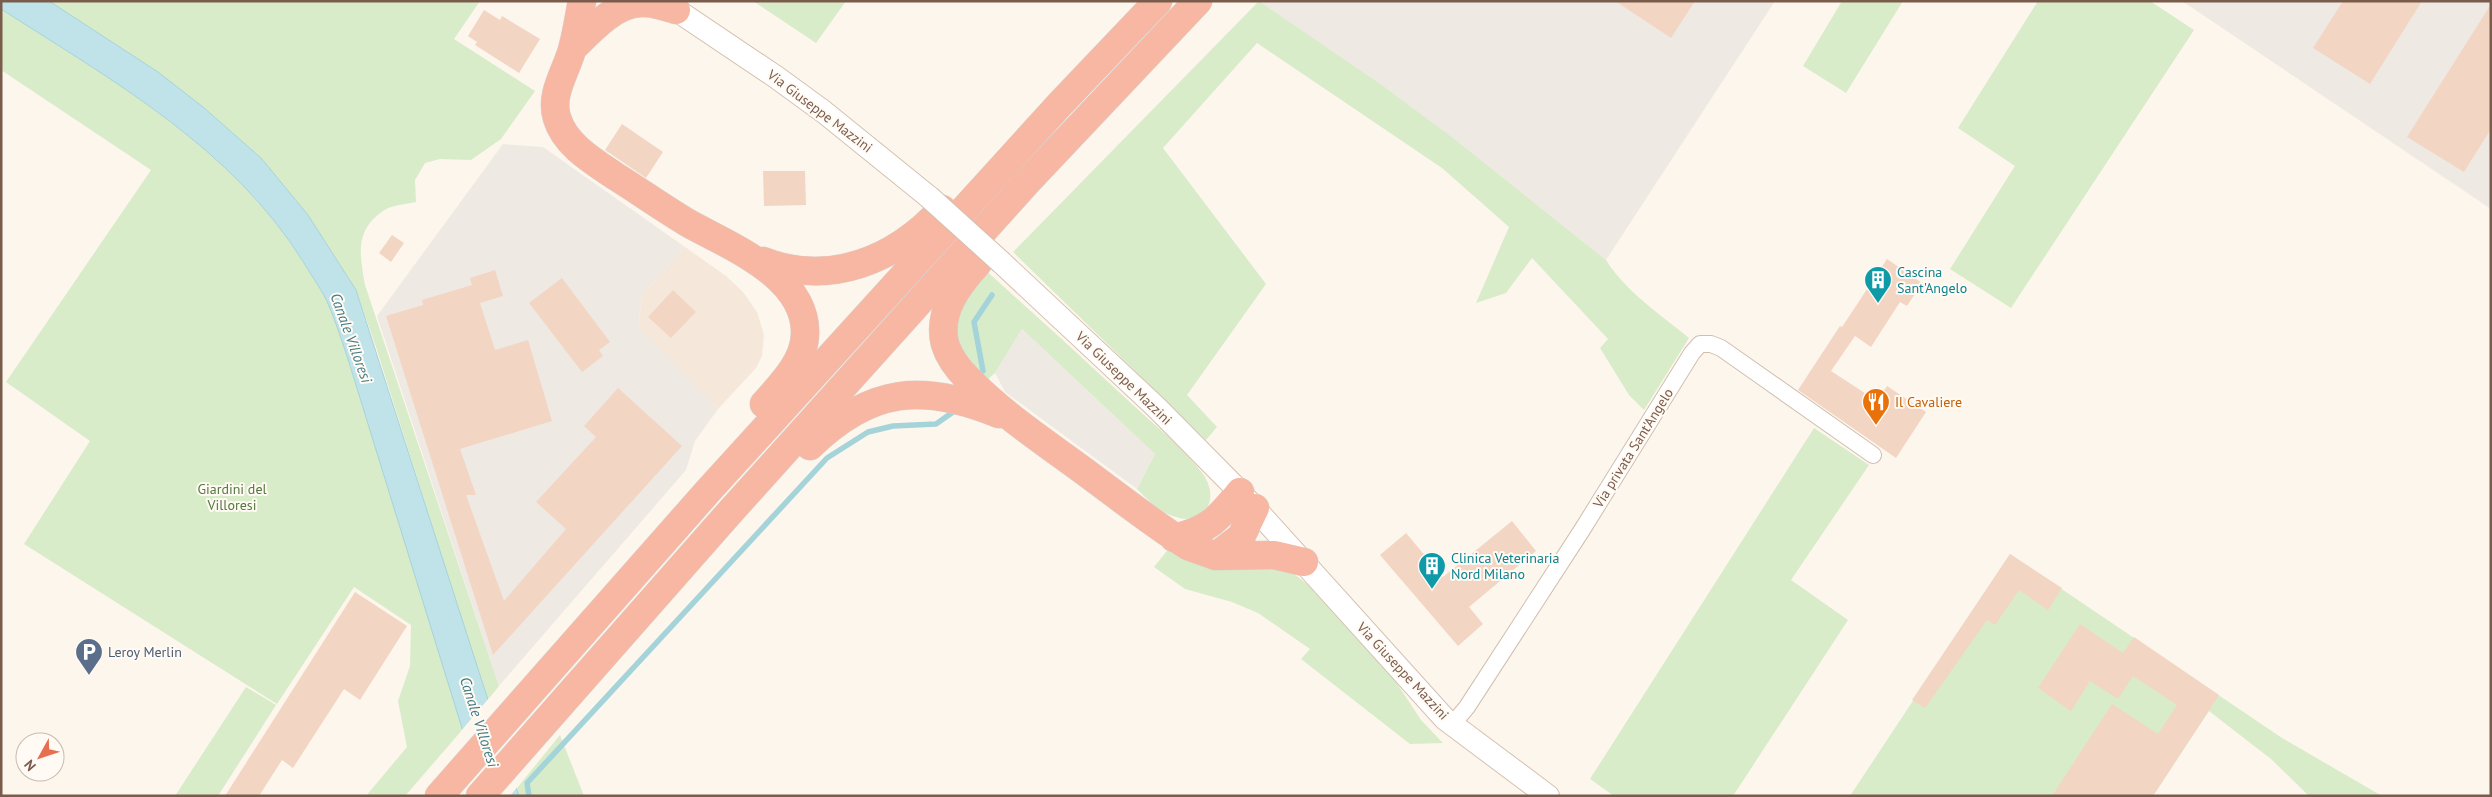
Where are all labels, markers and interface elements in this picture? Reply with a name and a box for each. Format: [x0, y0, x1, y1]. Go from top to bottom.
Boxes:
street label: Via Giuseppe Mazzini [763, 65, 876, 156]
place label: Cascina Sant'Angelo [1897, 263, 1967, 297]
building icon: Cascina Sant'Angelo [1863, 265, 1893, 304]
water label: Canale Villoresi [326, 290, 377, 386]
street label: Via Giuseppe Mazzini [1071, 327, 1176, 429]
street label: Via privata Sant'Angelo [1588, 385, 1677, 512]
restaurant icon: Il Cavaliere [1861, 387, 1891, 426]
place label: Il Cavaliere [1895, 393, 1962, 411]
park label: Giardini del Villoresi [197, 480, 267, 514]
place label: Clinica Veterinaria Nord Milano [1451, 549, 1559, 583]
building icon: Clinica Veterinaria Nord Milano [1417, 551, 1447, 590]
street label: Via Giuseppe Mazzini [1352, 618, 1453, 724]
parking icon: Leroy Merlin [74, 637, 104, 676]
place label: Leroy Merlin [108, 643, 182, 661]
water label: Canale Villoresi [456, 674, 503, 770]
north arrow [15, 732, 65, 782]
text: N [20, 756, 40, 775]

